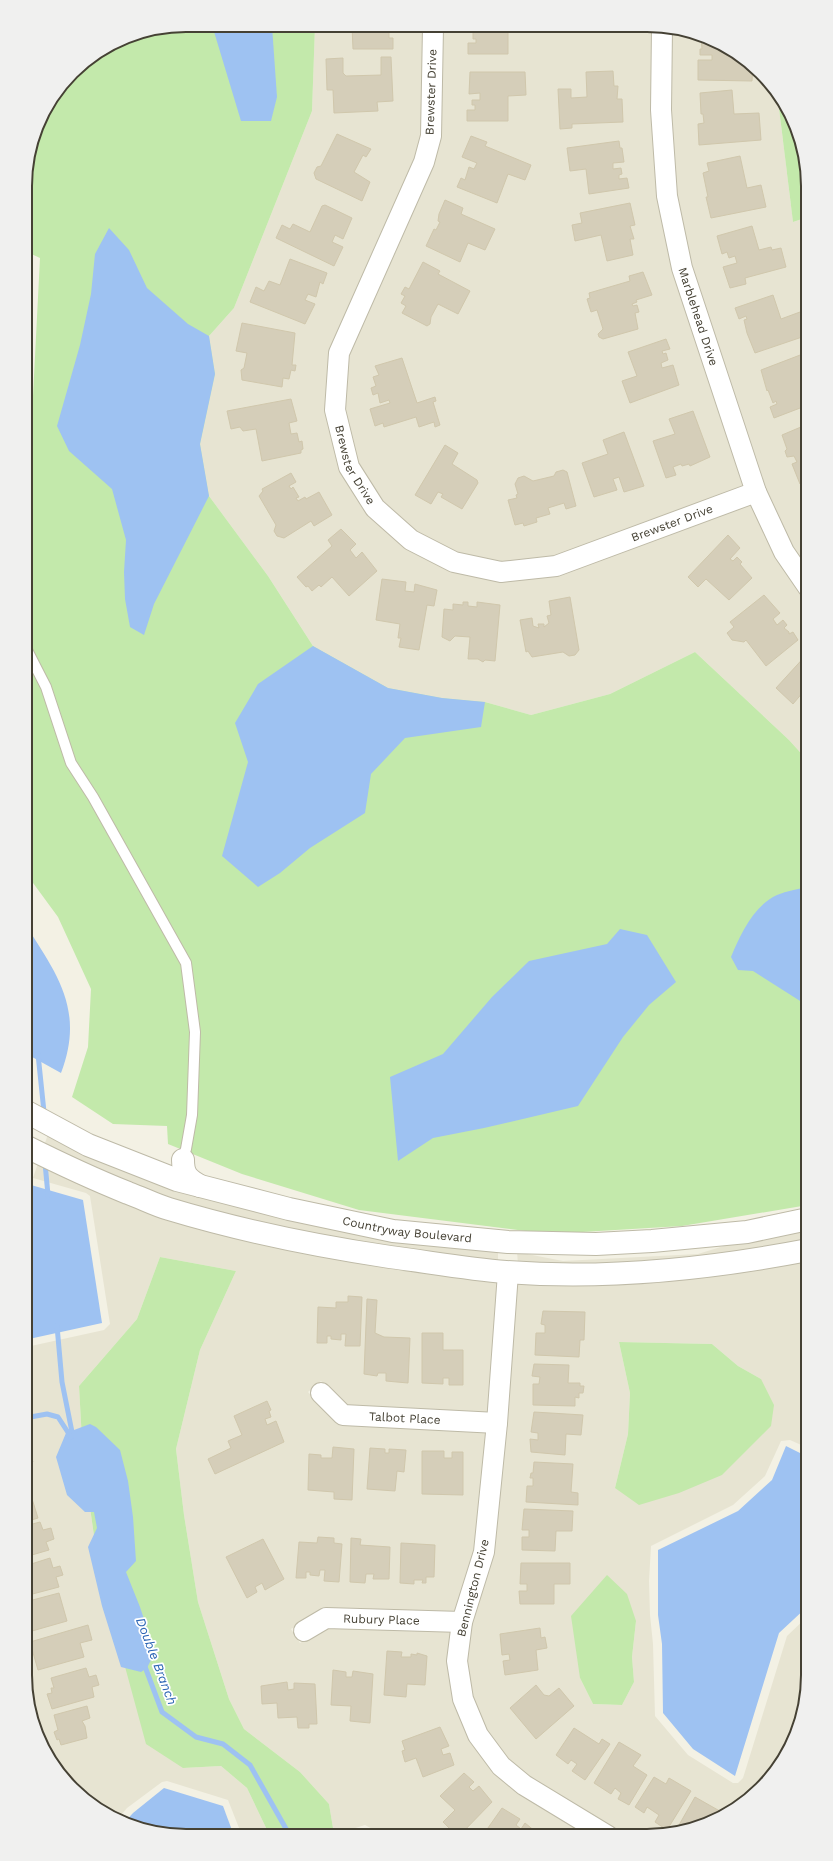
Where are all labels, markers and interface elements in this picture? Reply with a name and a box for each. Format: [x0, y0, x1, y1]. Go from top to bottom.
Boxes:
street label: Brewster Drive [423, 49, 439, 135]
street label: Marblehead Drive [675, 266, 721, 368]
street label: Brewster Drive [332, 424, 378, 507]
street label: Brewster Drive [629, 502, 715, 545]
street label: Countryway Boulevard [341, 1213, 472, 1246]
street label: Talbot Place [369, 1409, 441, 1427]
street label: Bennington Drive [454, 1538, 492, 1638]
street label: Rubury Place [343, 1612, 420, 1628]
water label: Double Branch [133, 1616, 180, 1707]

